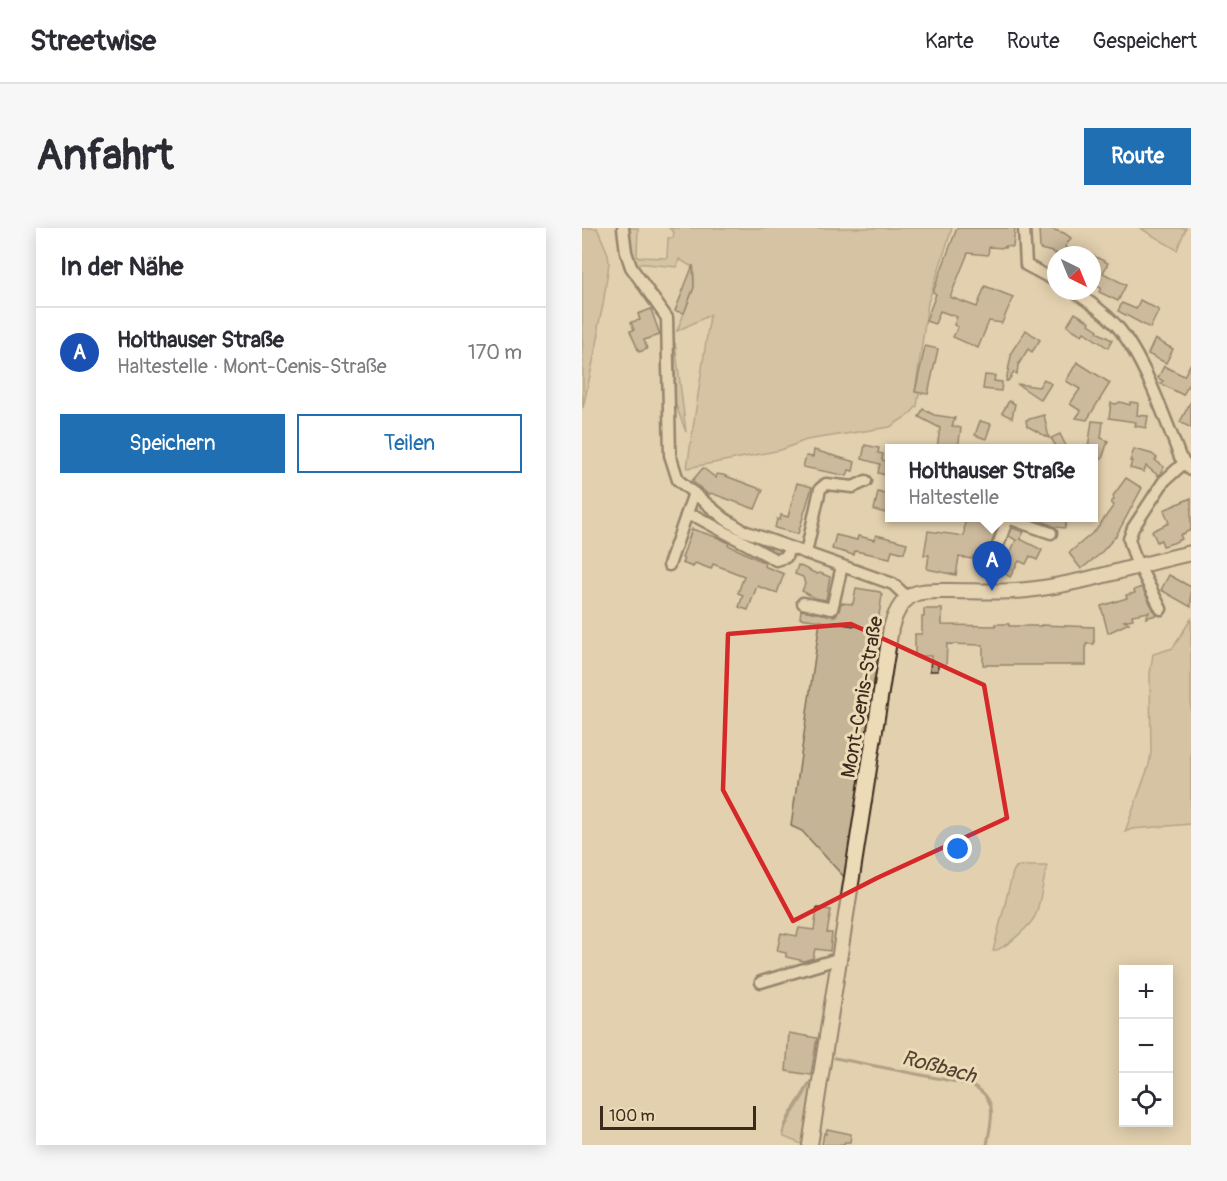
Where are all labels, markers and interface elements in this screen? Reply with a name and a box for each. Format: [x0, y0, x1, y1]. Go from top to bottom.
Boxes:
text: Streetwise [30, 24, 156, 59]
text: Karte [925, 28, 974, 55]
text: Route [1007, 28, 1060, 55]
text: Gespeichert [1093, 28, 1197, 55]
button: Route [1084, 128, 1191, 185]
text: Anfahrt [36, 130, 174, 182]
north arrow [1047, 246, 1101, 300]
text: In der Nähe [60, 251, 183, 283]
text: Holthauser Straße [117, 326, 284, 354]
text: A [73, 340, 86, 365]
text: 170 m [468, 340, 522, 365]
text: Haltestelle · Mont-Cenis-Straße [117, 354, 387, 379]
button: Speichern [60, 414, 285, 473]
button: Teilen [297, 414, 522, 473]
popup [885, 444, 1098, 522]
text: Holthauser Straße [908, 457, 1075, 485]
text: Haltestelle [908, 485, 999, 510]
pin: A [972, 542, 1012, 591]
street label: Mont-Cenis-Straße [835, 614, 889, 780]
your location [943, 834, 972, 863]
map controls [1119, 965, 1173, 1127]
button: + [1119, 965, 1173, 1019]
button: − [1119, 1019, 1173, 1073]
water label: Roßbach [899, 1044, 980, 1090]
button: locate [1119, 1073, 1173, 1127]
scale bar [600, 1103, 756, 1130]
text: 100 m [609, 1106, 655, 1126]

